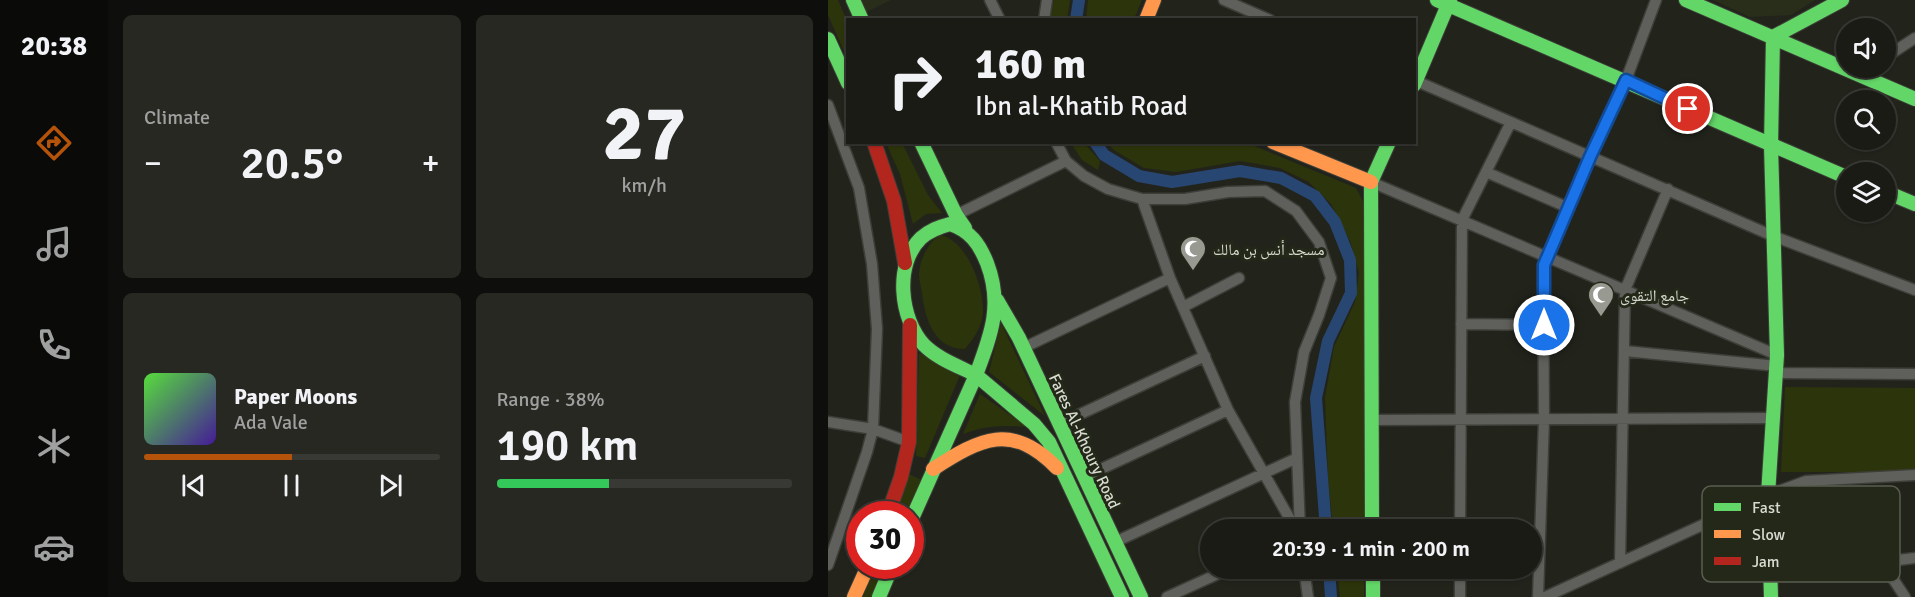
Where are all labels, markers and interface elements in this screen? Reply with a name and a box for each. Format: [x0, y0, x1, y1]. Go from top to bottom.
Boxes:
map controls [1836, 18, 1896, 222]
button: sound [1836, 18, 1896, 78]
text: 20:38 [21, 30, 87, 63]
text: 160 m [975, 39, 1086, 90]
icon: right [876, 42, 954, 120]
pin [1662, 83, 1713, 134]
text: 27 [602, 86, 686, 182]
text: Ibn al-Khatib Road [975, 90, 1188, 123]
button: search [1836, 90, 1896, 150]
icon: arrive [1671, 92, 1704, 125]
text: Climate [144, 105, 210, 130]
icon: directions [33, 122, 75, 164]
text: 20.5° [240, 136, 343, 191]
text: − [144, 143, 162, 184]
text: + [422, 143, 440, 184]
button: layers [1836, 162, 1896, 222]
text: km/h [622, 173, 667, 198]
icon: music [33, 223, 75, 265]
mosque icon: مسجد أنس بن مالك [1178, 234, 1208, 272]
place label: مسجد أنس بن مالك [1213, 240, 1324, 260]
mosque icon: جامع التقوى [1586, 280, 1616, 318]
place label: جامع التقوى [1620, 286, 1689, 306]
position arrow [1512, 293, 1576, 357]
icon: phone [33, 324, 75, 366]
street label: Fares Al-Khoury Road [1044, 371, 1124, 512]
text: Paper Moons [234, 383, 357, 410]
text: Range · 38% [497, 387, 605, 412]
text: Ada Vale [234, 410, 308, 435]
text: 190 km [497, 418, 639, 473]
icon: climate [33, 425, 75, 467]
icon: previous [177, 469, 210, 502]
icon: pause [275, 469, 308, 502]
icon: next [374, 469, 407, 502]
legend [1702, 486, 1900, 582]
text: Fast [1752, 498, 1781, 518]
speed limit sign: 30 [846, 501, 924, 579]
text: Slow [1752, 525, 1786, 545]
icon: car [33, 526, 75, 568]
text: 20:39 · 1 min · 200 m [1272, 535, 1470, 562]
text: Jam [1752, 552, 1780, 572]

